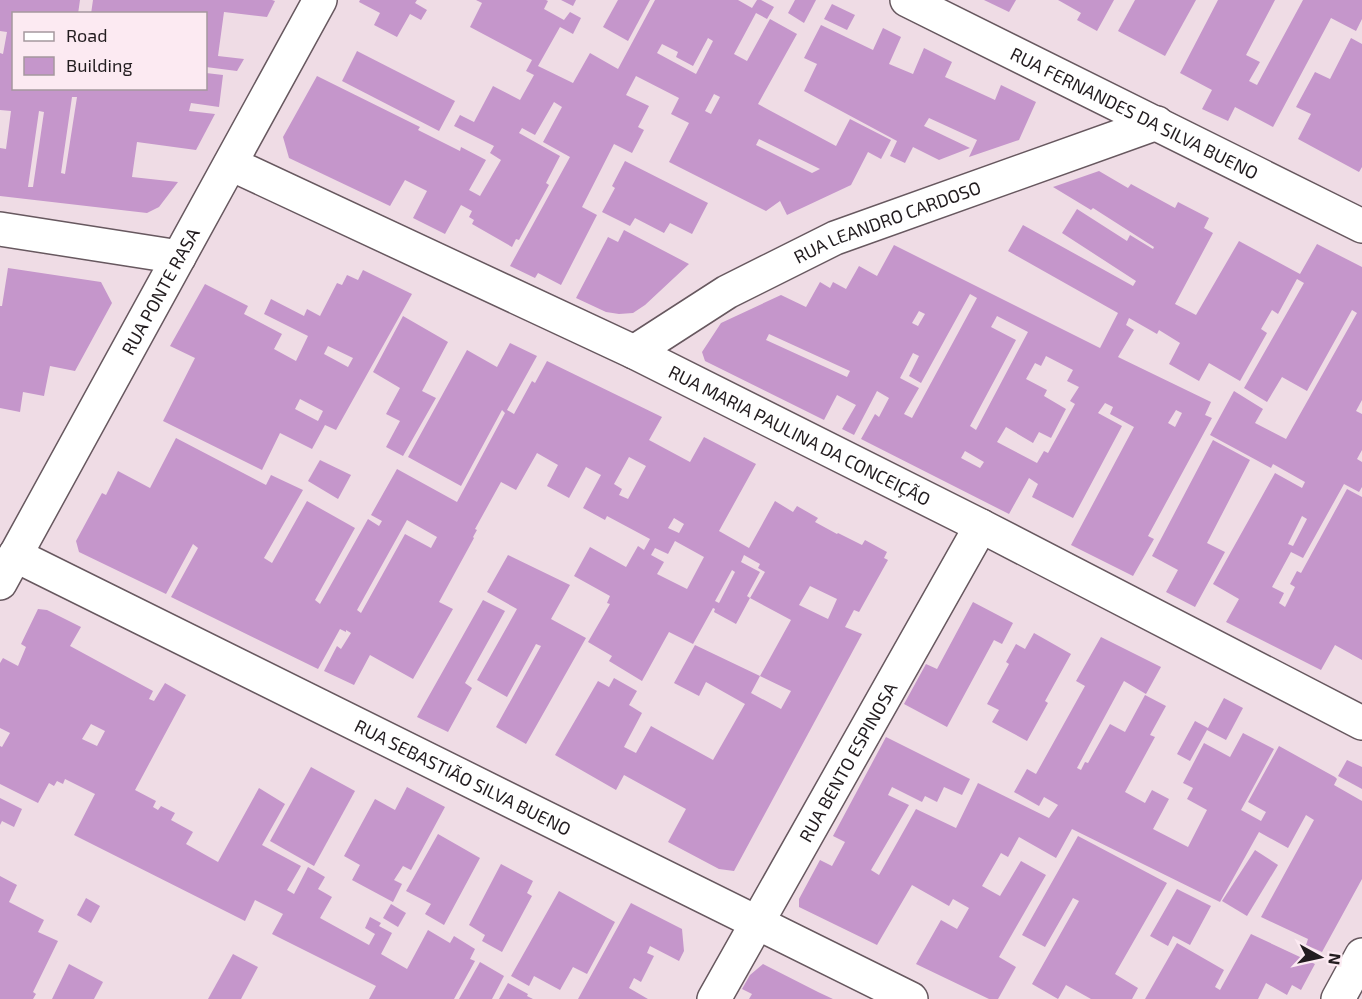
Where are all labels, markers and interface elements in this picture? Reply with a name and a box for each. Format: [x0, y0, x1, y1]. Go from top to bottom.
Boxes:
legend [12, 12, 207, 90]
text: Road [66, 24, 107, 46]
street label: RUA FERNANDES DA SILVA BUENO [1007, 42, 1262, 184]
text: Building [66, 54, 133, 76]
street label: RUA LEANDRO CARDOSO [790, 176, 984, 268]
street label: RUA PONTE RASA [117, 223, 204, 358]
street label: RUA MARIA PAULINA DA CONCEIÇÃO [665, 360, 934, 510]
street label: RUA BENTO ESPINOSA [794, 678, 902, 846]
street label: RUA SEBASTIÃO SILVA BUENO [351, 714, 575, 840]
north arrow [1290, 927, 1350, 987]
text: N [1325, 952, 1346, 966]

